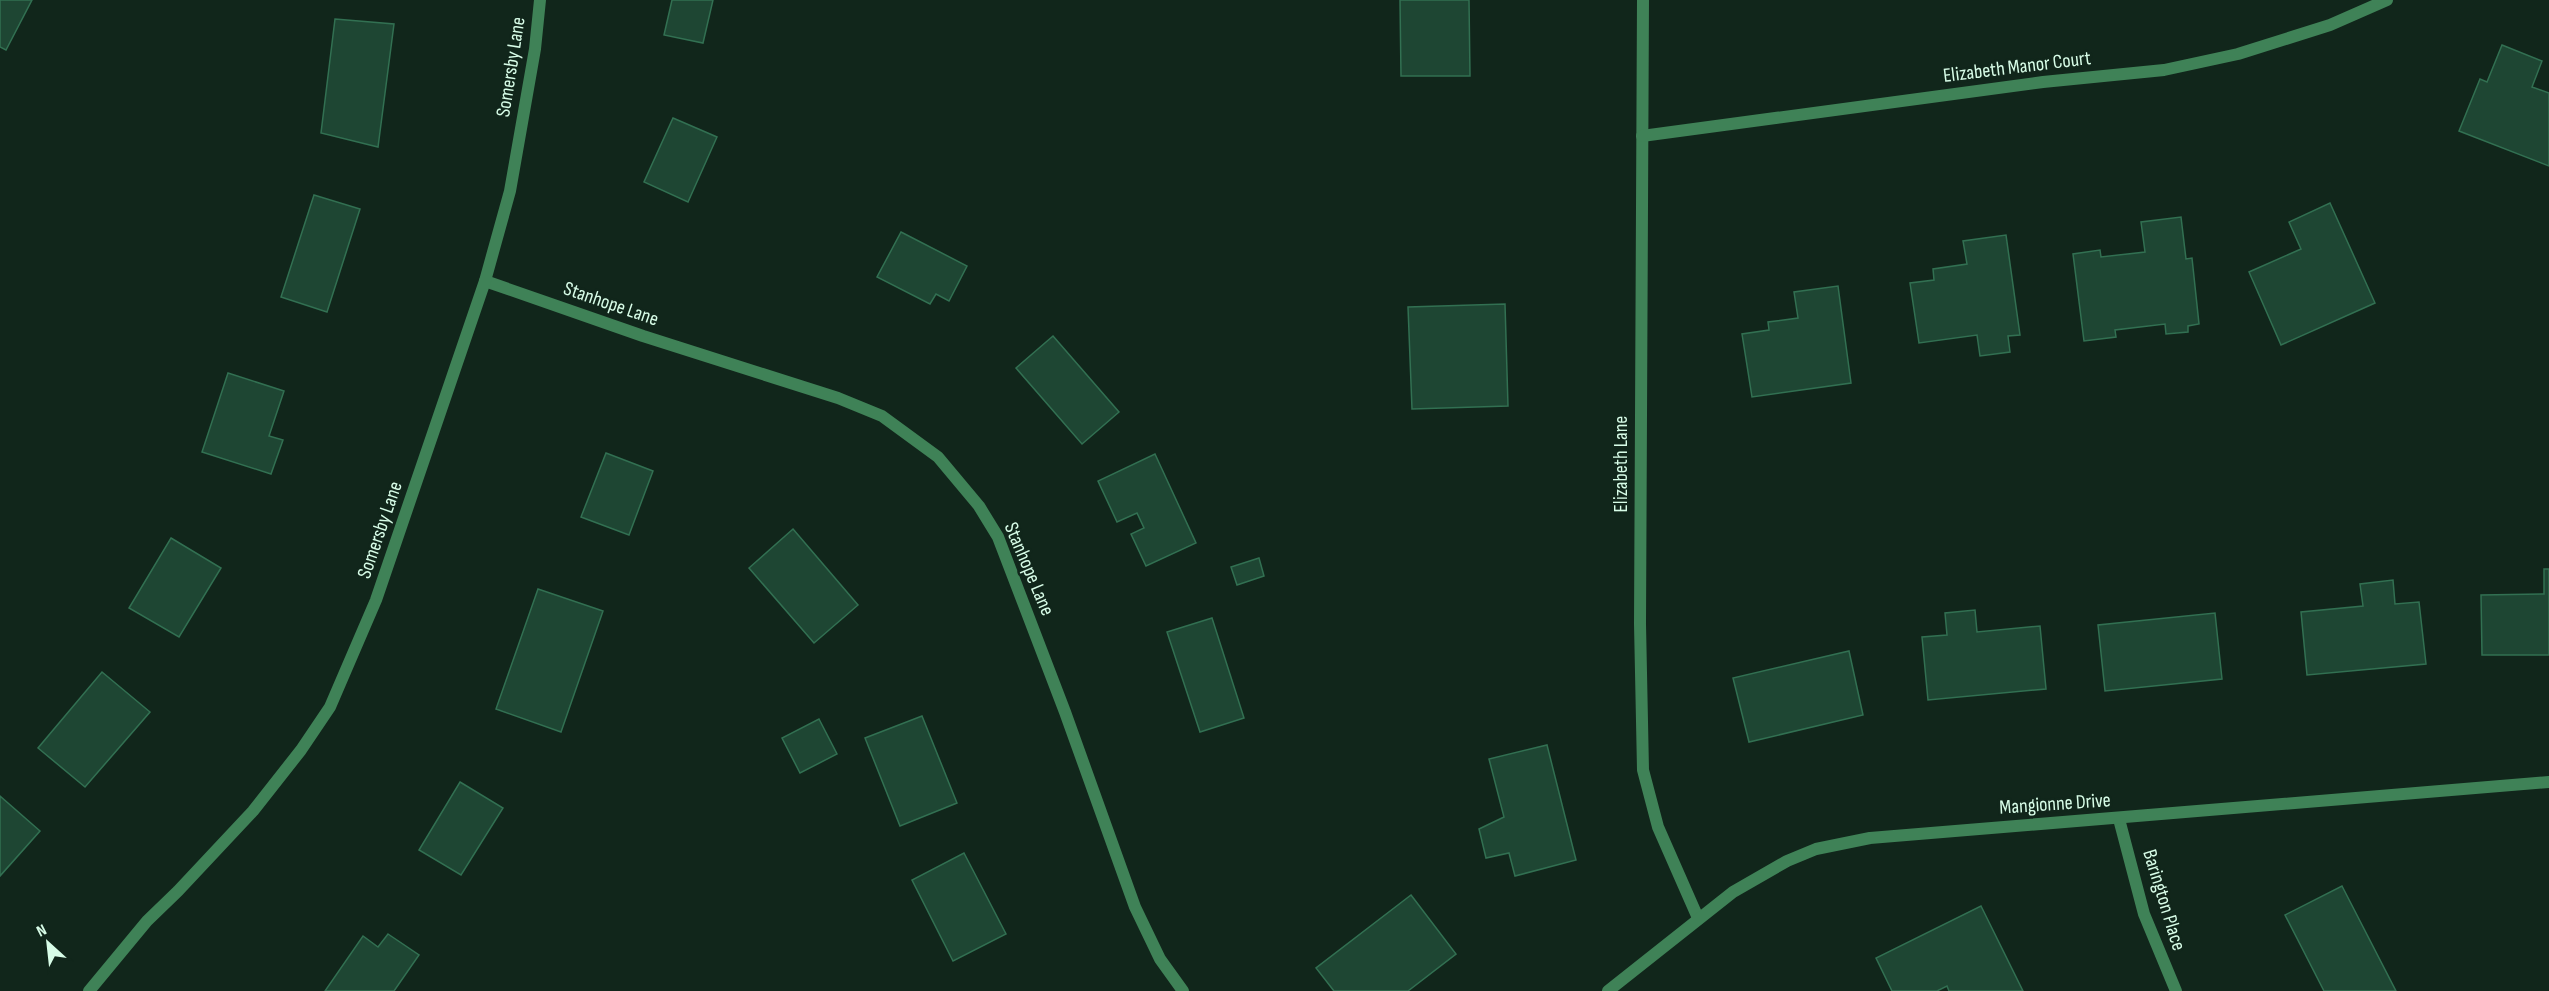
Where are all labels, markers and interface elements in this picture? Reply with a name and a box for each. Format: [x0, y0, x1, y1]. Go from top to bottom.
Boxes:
street label: Somersby Lane [491, 15, 531, 119]
street label: Elizabeth Manor Court [1942, 46, 2092, 88]
street label: Stanhope Lane [560, 277, 662, 331]
street label: Elizabeth Lane [1609, 416, 1633, 512]
street label: Somersby Lane [352, 478, 408, 582]
street label: Stanhope Lane [999, 519, 1059, 619]
street label: Mangionne Drive [1999, 788, 2111, 820]
street label: Barington Place [2137, 847, 2191, 953]
north arrow [18, 913, 78, 973]
text: N [34, 921, 50, 941]

